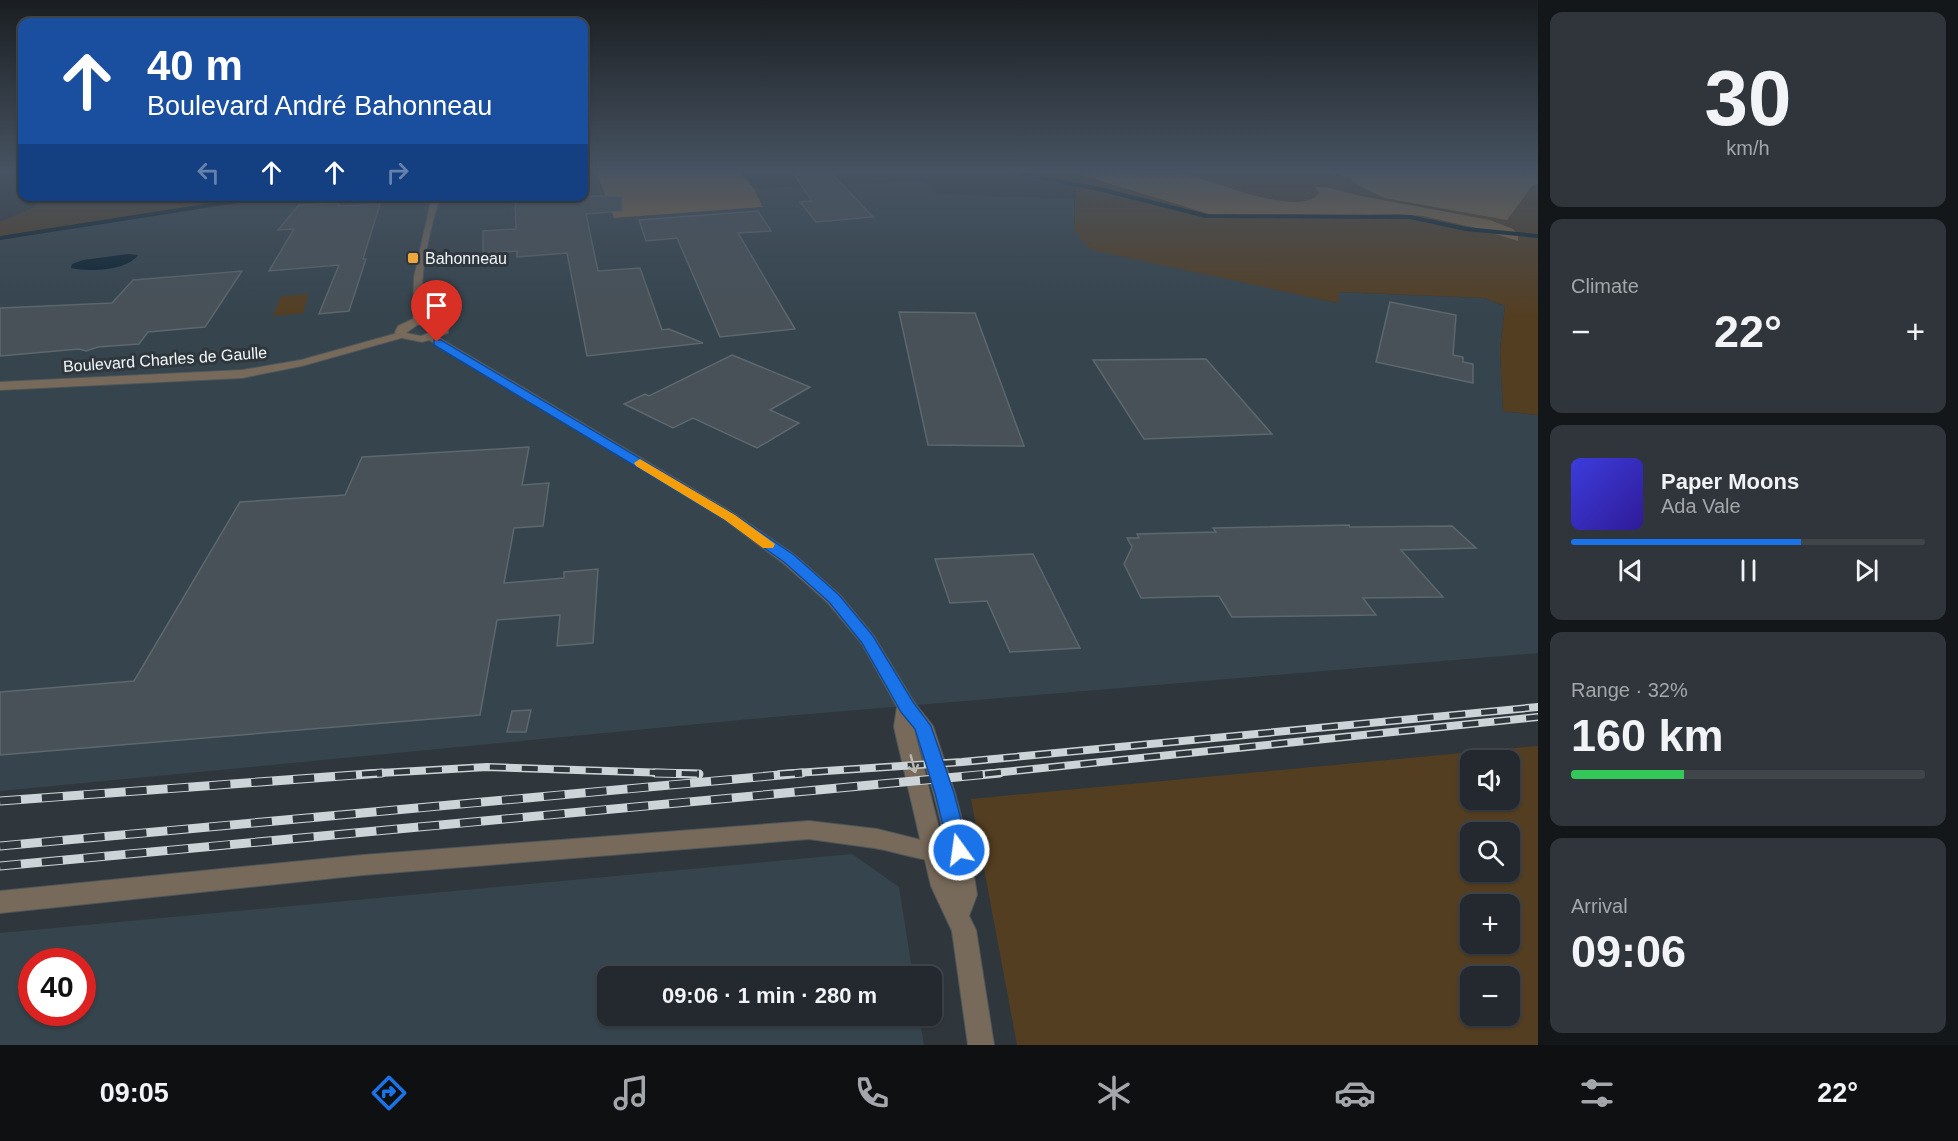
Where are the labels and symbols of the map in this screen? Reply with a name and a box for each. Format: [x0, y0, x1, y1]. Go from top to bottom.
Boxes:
place label: Bahonneau [425, 250, 507, 267]
marker: Bahonneau [406, 251, 420, 265]
pin [411, 280, 462, 342]
street label: Boulevard Charles de Gaulle [62, 344, 268, 375]
one-way arrow [908, 754, 920, 773]
position arrow [927, 818, 991, 882]
speed limit sign: 40 [18, 948, 96, 1026]

